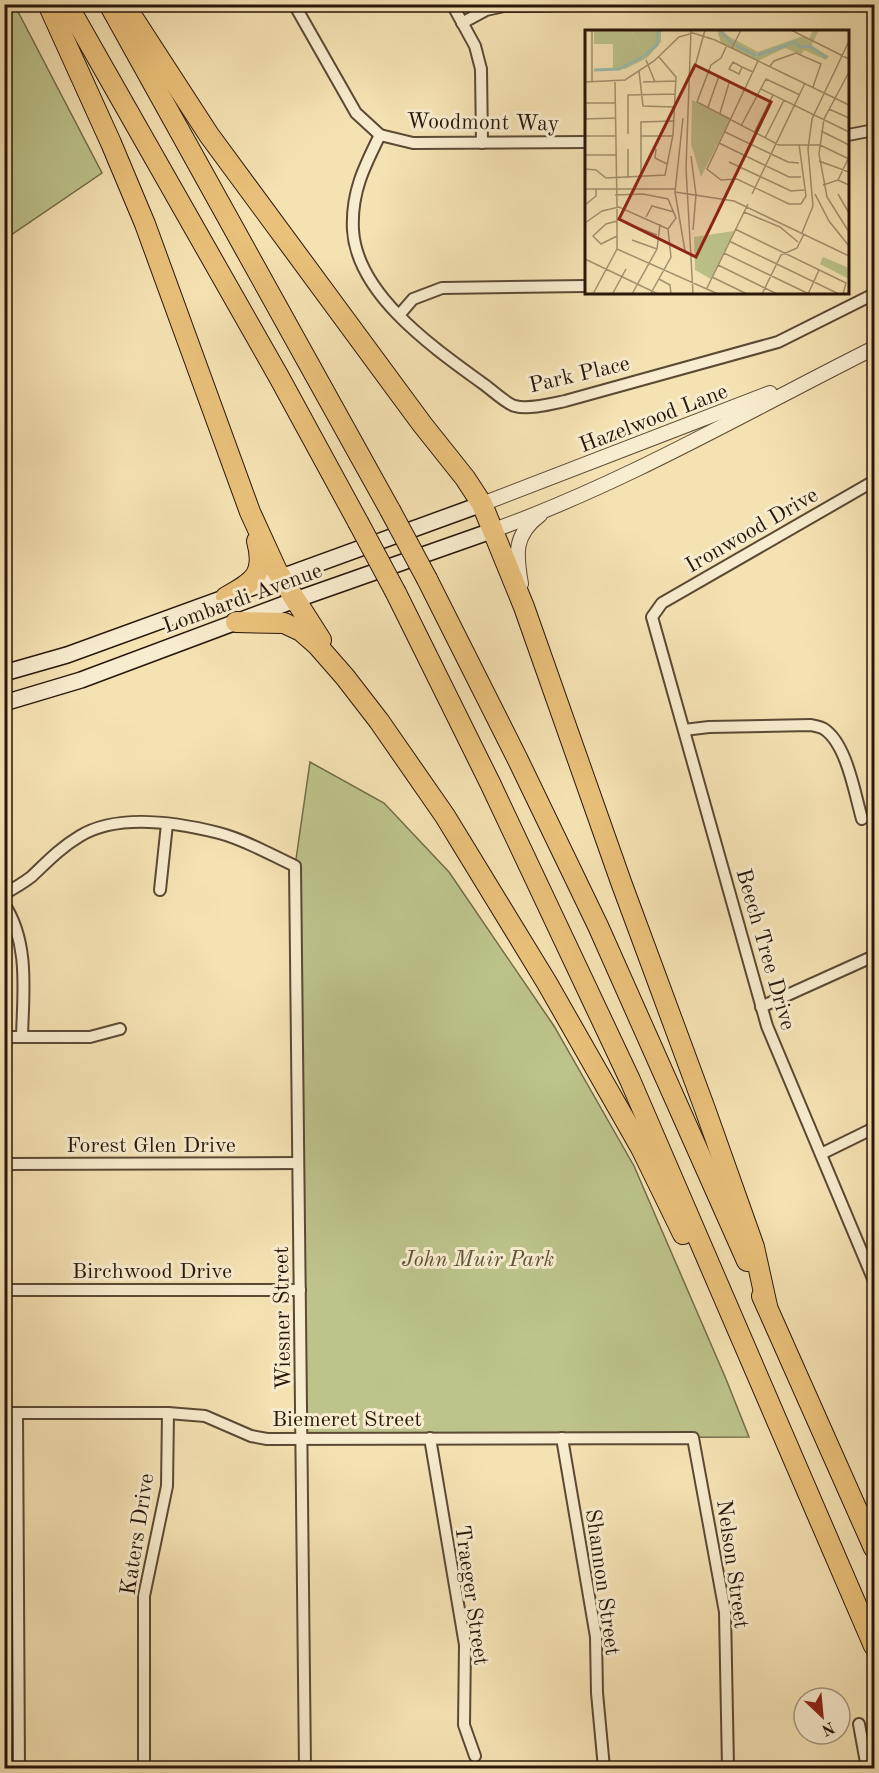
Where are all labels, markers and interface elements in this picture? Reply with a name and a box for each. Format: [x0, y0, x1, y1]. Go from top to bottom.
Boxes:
inset map [585, 30, 849, 294]
street label: Woodmont Way [406, 111, 560, 135]
street label: Park Place [527, 353, 632, 397]
street label: Hazelwood Lane [576, 380, 731, 457]
street label: Ironwood Drive [682, 484, 822, 577]
street label: Lombardi Avenue [160, 560, 325, 638]
street label: Beech Tree Drive [731, 866, 799, 1033]
street label: Forest Glen Drive [66, 1135, 236, 1157]
street label: Wiesner Street [271, 1246, 295, 1390]
park label: John Muir Park [402, 1249, 555, 1271]
street label: Birchwood Drive [72, 1261, 232, 1283]
street label: Biemeret Street [272, 1409, 422, 1431]
street label: Katers Drive [117, 1472, 158, 1597]
street label: Nelson Street [712, 1498, 752, 1630]
street label: Shannon Street [581, 1508, 623, 1657]
street label: Traeger Street [450, 1524, 492, 1667]
north arrow [792, 1686, 852, 1746]
text: N [818, 1718, 837, 1738]

